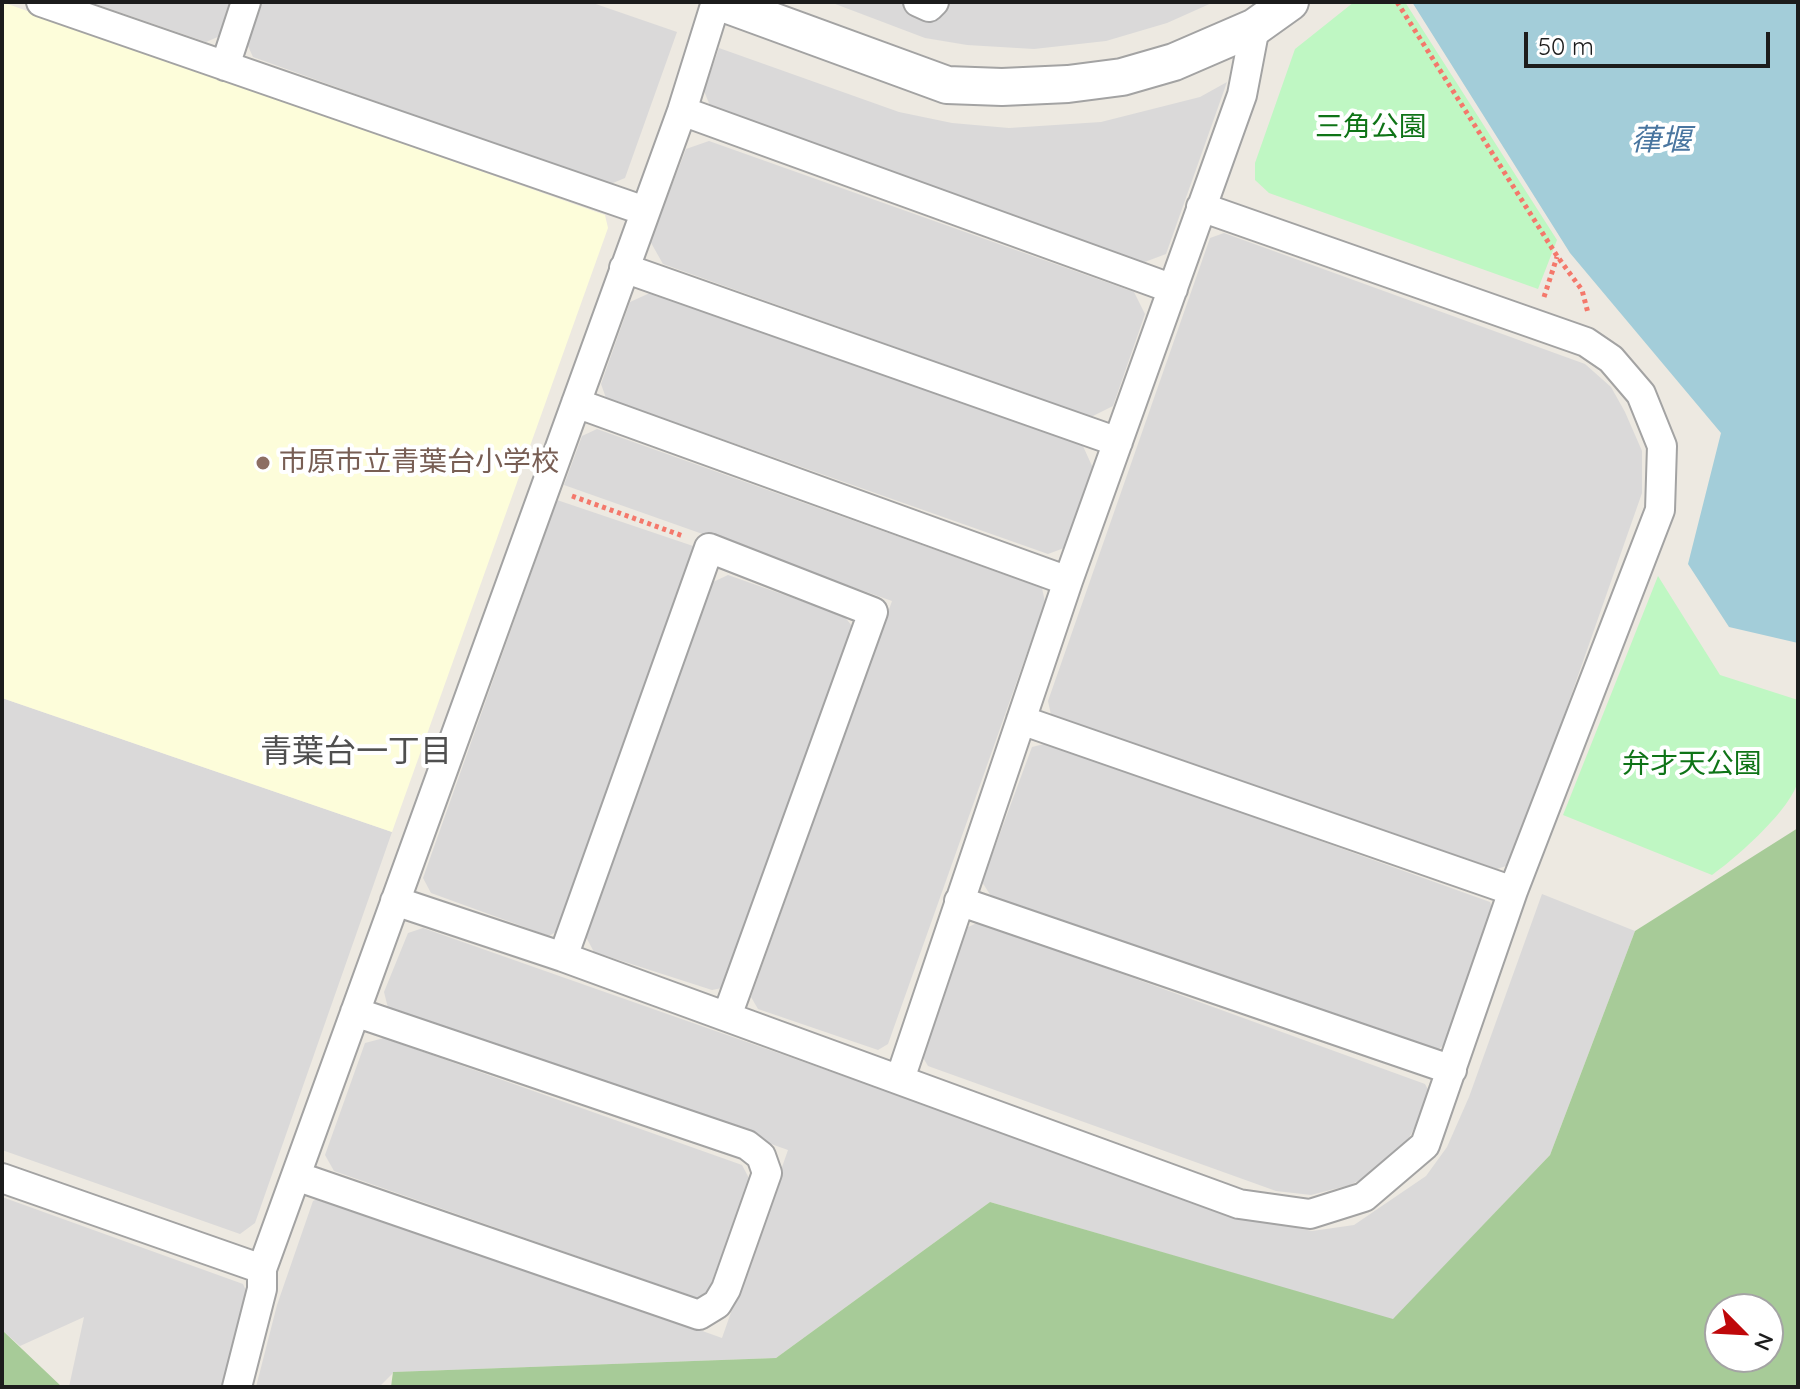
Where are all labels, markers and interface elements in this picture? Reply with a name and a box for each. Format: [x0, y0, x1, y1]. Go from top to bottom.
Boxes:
scale bar [1528, 16, 1774, 66]
text: 50 m [1538, 31, 1594, 61]
park label: 三角公園 [1315, 111, 1427, 145]
water label: 葎堰 [1631, 123, 1691, 159]
place label: 市原市立青葉台小学校 [279, 446, 559, 480]
marker: 市原市立青葉台小学校 [254, 454, 272, 472]
district label: 青葉台一丁目 [260, 733, 452, 771]
park label: 弁才天公園 [1622, 748, 1762, 782]
north arrow [1704, 1293, 1784, 1373]
text: N [1748, 1329, 1780, 1355]

